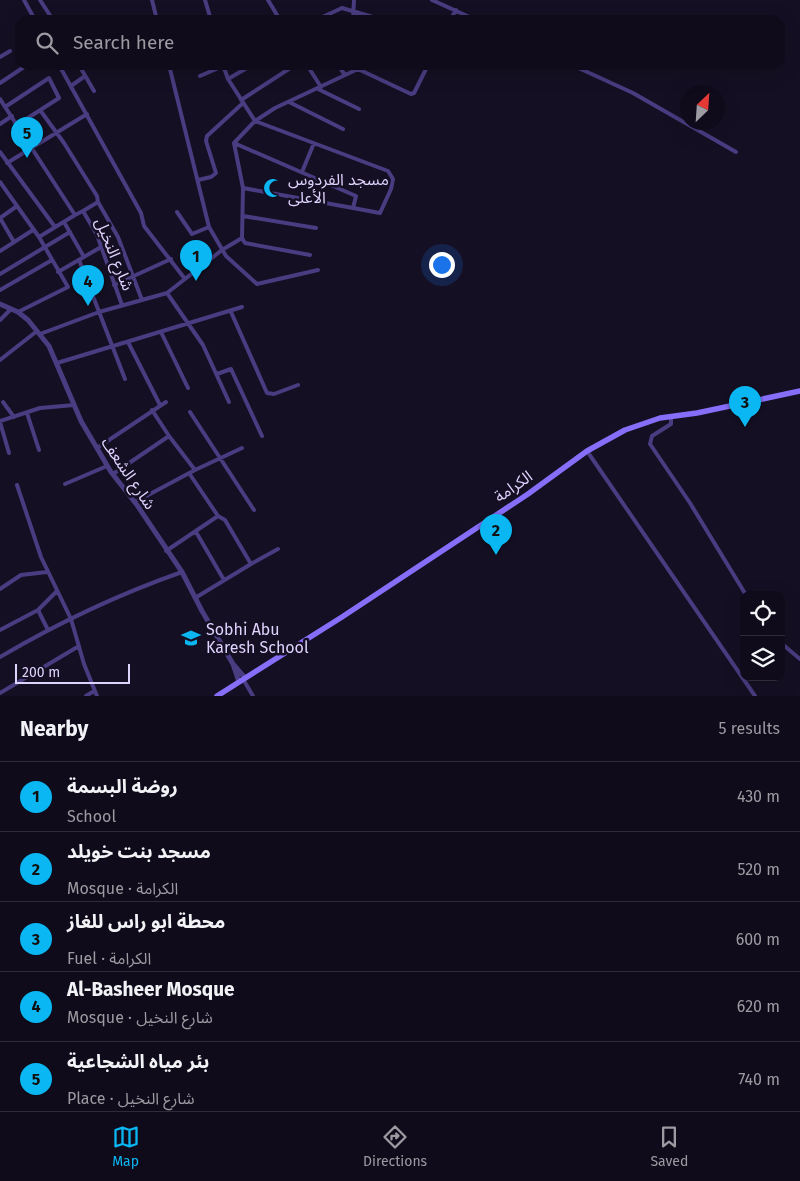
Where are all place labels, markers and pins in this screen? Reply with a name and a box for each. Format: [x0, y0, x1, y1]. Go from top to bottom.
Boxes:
pin: 5 [11, 117, 43, 158]
place label: مسجد الفردوس الأعلى [288, 170, 389, 207]
mosque icon: مسجد الفردوس الأعلى [262, 177, 284, 199]
pin: 1 [180, 240, 212, 281]
pin: 4 [72, 265, 104, 306]
pin: 3 [729, 386, 761, 427]
pin: 2 [480, 514, 512, 555]
place label: Sobhi Abu Karesh School [206, 620, 309, 657]
school or university icon: Sobhi Abu Karesh School [180, 627, 202, 649]

